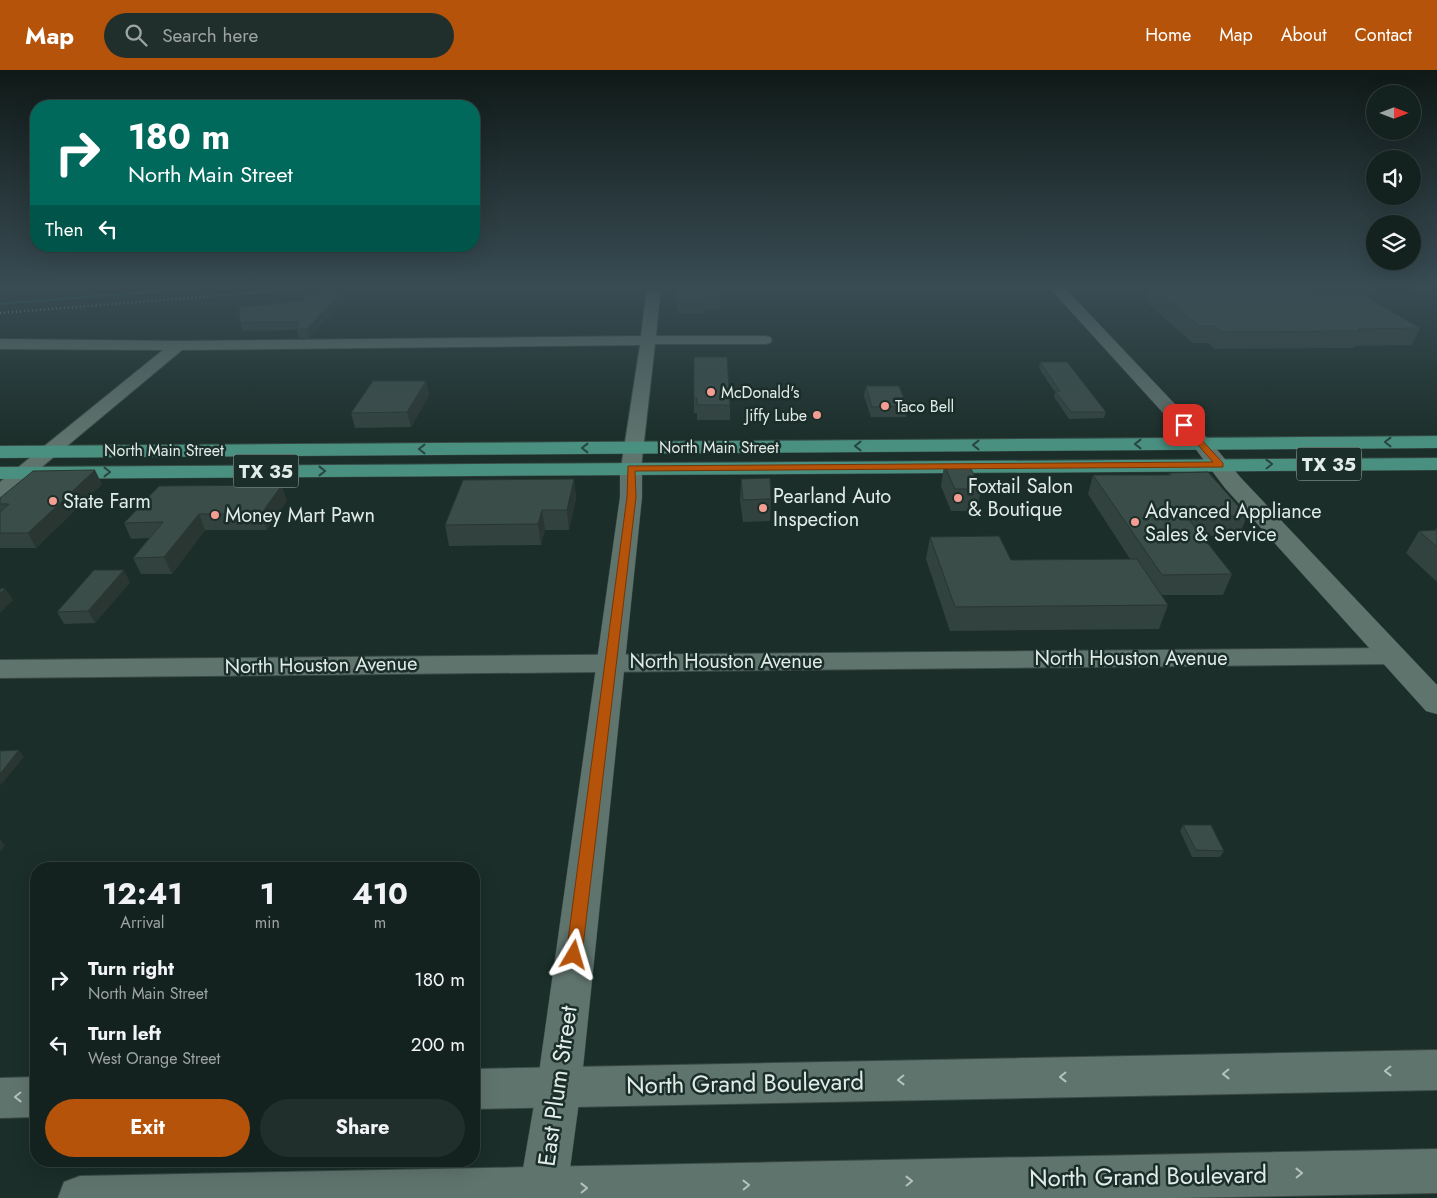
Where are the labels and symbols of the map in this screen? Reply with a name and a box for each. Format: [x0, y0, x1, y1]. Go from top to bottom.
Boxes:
north arrow [1366, 85, 1421, 140]
place label: McDonald's [721, 381, 800, 404]
marker: McDonald's [705, 386, 717, 398]
place label: Taco Bell [895, 395, 954, 418]
marker: Taco Bell [879, 400, 891, 412]
place label: Jiffy Lube [743, 404, 807, 427]
pin [1163, 404, 1205, 446]
marker: Jiffy Lube [811, 409, 823, 421]
street label: North Main Street [659, 436, 779, 459]
one-way arrow [1384, 437, 1392, 447]
street label: North Main Street [104, 439, 224, 462]
one-way arrow [1134, 439, 1142, 449]
one-way arrow [972, 440, 980, 450]
one-way arrow [854, 441, 862, 451]
one-way arrow [581, 442, 589, 453]
one-way arrow [418, 444, 426, 454]
road number: TX 35 [1296, 448, 1362, 480]
road number: TX 35 [234, 454, 298, 488]
one-way arrow [1266, 459, 1273, 469]
one-way arrow [319, 466, 327, 476]
one-way arrow [104, 467, 112, 477]
place label: Foxtail Salon & Boutique [968, 472, 1073, 524]
place label: Pearland Auto Inspection [773, 482, 891, 534]
place label: State Farm [63, 487, 151, 516]
marker: Foxtail Salon & Boutique [952, 492, 964, 504]
marker: State Farm [47, 495, 59, 507]
place label: Advanced Appliance Sales & Service [1145, 497, 1322, 549]
place label: Money Mart Pawn [225, 501, 375, 530]
marker: Pearland Auto Inspection [757, 502, 769, 514]
marker: Money Mart Pawn [209, 509, 221, 521]
marker: Advanced Appliance Sales & Service [1129, 516, 1141, 528]
street label: North Houston Avenue [1035, 644, 1227, 673]
street label: North Houston Avenue [630, 647, 822, 676]
street label: North Houston Avenue [224, 649, 418, 681]
position arrow [547, 928, 599, 980]
street label: East Plum Street [528, 1003, 586, 1169]
street label: North Grand Boulevard [626, 1063, 864, 1103]
one-way arrow [1384, 1065, 1392, 1076]
one-way arrow [1222, 1069, 1230, 1079]
one-way arrow [1059, 1072, 1067, 1082]
one-way arrow [897, 1075, 904, 1085]
one-way arrow [14, 1092, 22, 1103]
street label: North Grand Boulevard [1029, 1156, 1267, 1196]
one-way arrow [1295, 1168, 1303, 1179]
one-way arrow [905, 1176, 913, 1186]
one-way arrow [742, 1179, 750, 1190]
one-way arrow [580, 1183, 588, 1193]

